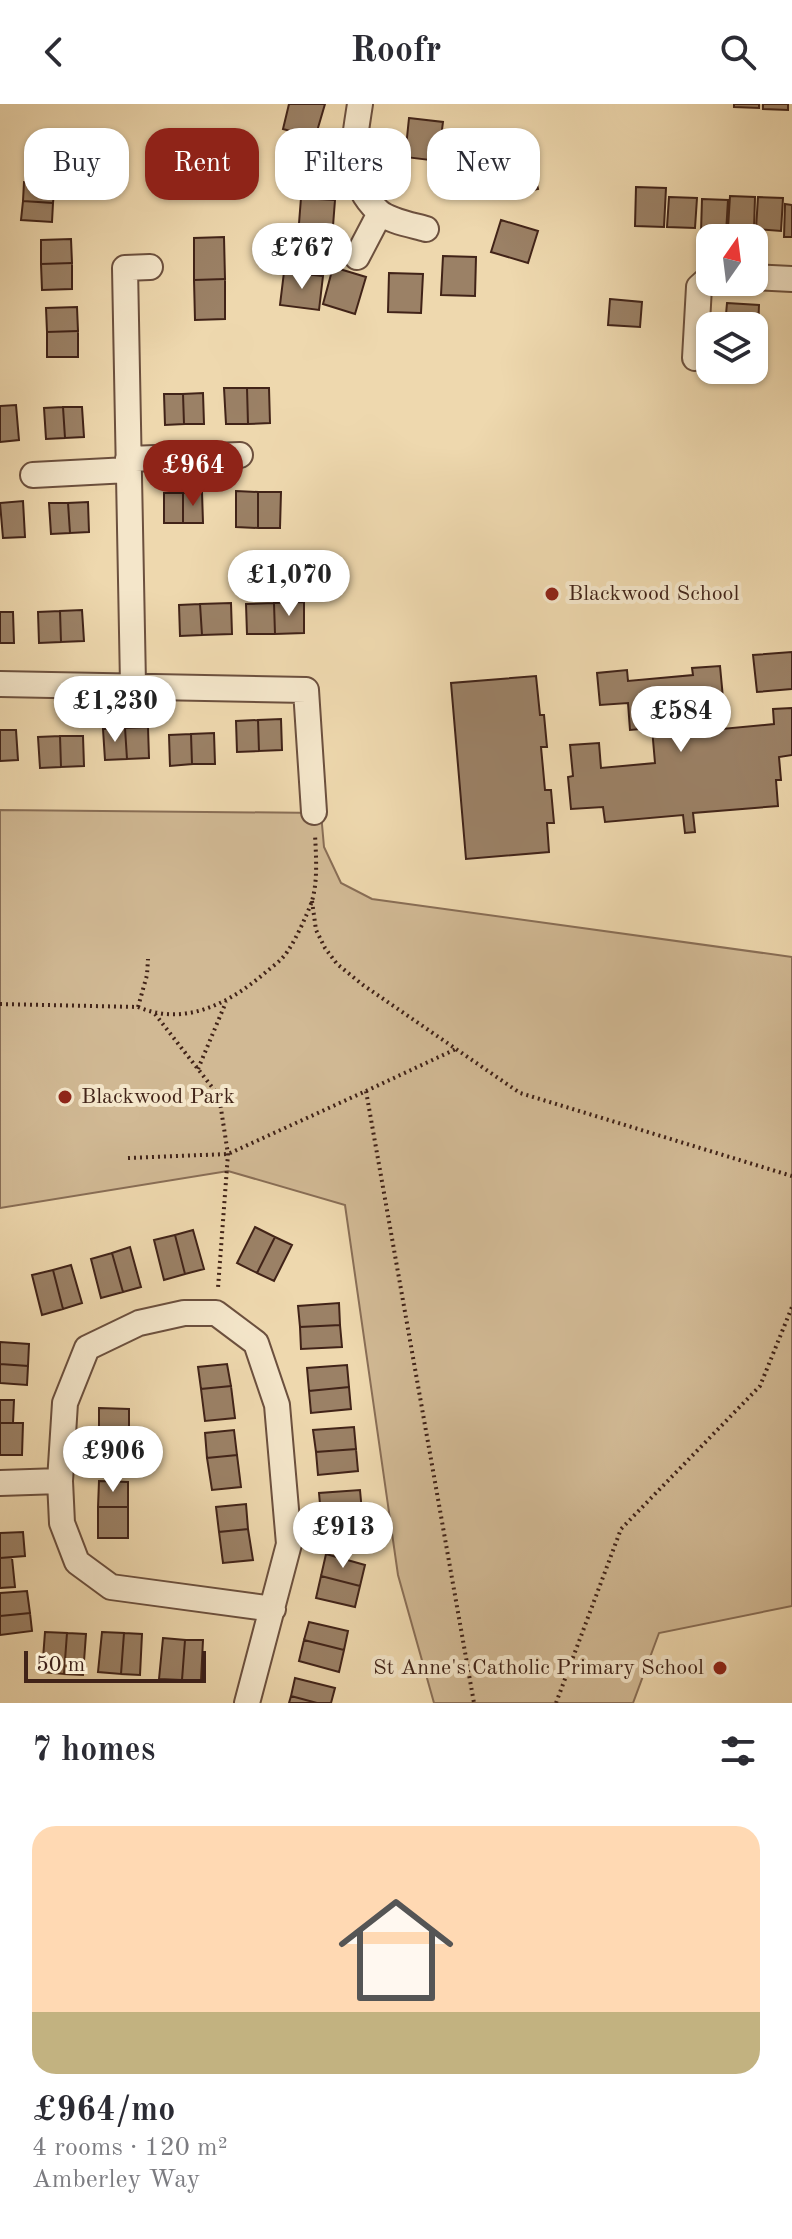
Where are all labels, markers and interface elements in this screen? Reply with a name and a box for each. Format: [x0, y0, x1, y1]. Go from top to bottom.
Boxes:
icon: back [32, 30, 76, 74]
icon: search [716, 30, 760, 74]
text: Roofr [351, 34, 441, 70]
chip: Buy [24, 128, 129, 200]
chip: Rent [145, 128, 259, 200]
chip: Filters [275, 128, 411, 200]
chip: New [427, 128, 540, 200]
pin: £767 [255, 223, 349, 291]
north arrow [696, 224, 768, 296]
map controls [696, 224, 768, 384]
text: £767 [270, 236, 334, 262]
button: layers [696, 312, 768, 384]
pin: £964 [146, 440, 240, 508]
text: £964 [161, 453, 225, 479]
pin: £1,070 [224, 550, 354, 618]
text: £1,070 [246, 563, 332, 589]
place label: Blackwood School [568, 583, 740, 605]
marker: Blackwood School [543, 585, 561, 603]
pin: £1,230 [50, 676, 180, 744]
pin: £584 [634, 686, 728, 754]
text: £1,230 [72, 689, 158, 715]
text: £584 [649, 699, 713, 725]
place label: Blackwood Park [81, 1086, 235, 1108]
marker: Blackwood Park [56, 1088, 74, 1106]
pin: £906 [66, 1426, 160, 1494]
text: £906 [81, 1439, 145, 1465]
pin: £913 [296, 1502, 390, 1570]
text: £913 [311, 1515, 375, 1541]
scale bar [24, 1647, 206, 1683]
text: 50 m [36, 1654, 85, 1676]
place label: St Anne's Catholic Primary School [373, 1657, 704, 1679]
marker: St Anne's Catholic Primary School [711, 1659, 729, 1677]
icon: filters [716, 1729, 760, 1773]
text: 7 homes [32, 1734, 155, 1768]
icon: home [324, 1878, 468, 2022]
text: £964/mo [32, 2094, 175, 2128]
text: 4 rooms · 120 m² [32, 2135, 228, 2161]
text: Amberley Way [32, 2167, 200, 2193]

